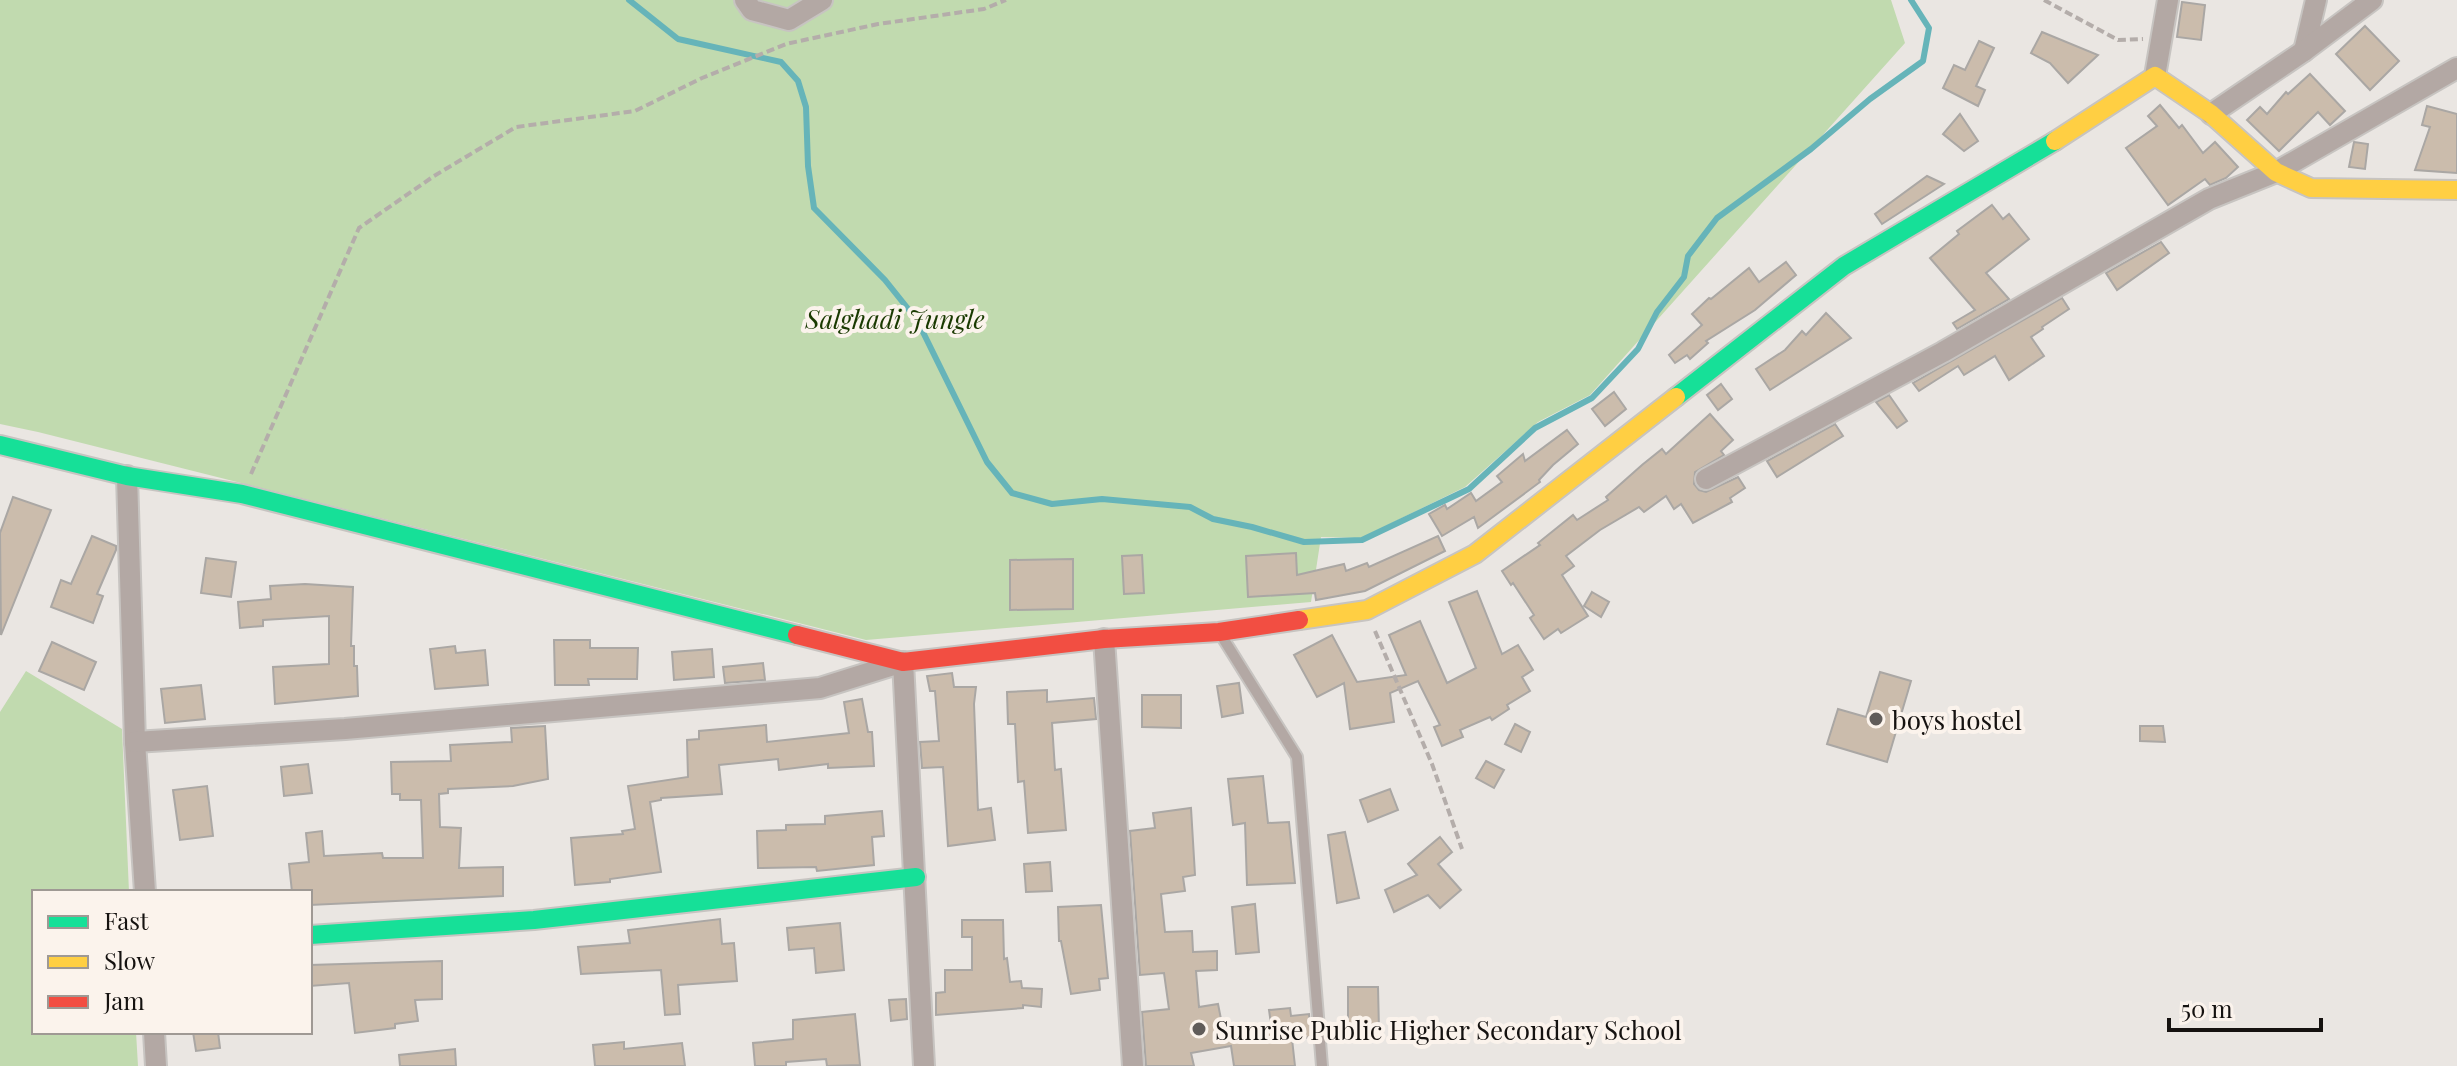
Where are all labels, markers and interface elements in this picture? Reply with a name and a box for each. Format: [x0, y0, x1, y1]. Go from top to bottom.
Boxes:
park label: Salghadi Jungle [804, 301, 985, 336]
place label: boys hostel [1892, 702, 2022, 737]
marker: boys hostel [1867, 710, 1885, 728]
legend [32, 890, 312, 1034]
text: Fast [104, 904, 149, 936]
text: Slow [104, 944, 156, 976]
scale bar [2169, 982, 2321, 1032]
text: Jam [103, 984, 145, 1016]
text: 50 m [2181, 992, 2233, 1024]
place label: Sunrise Public Higher Secondary School [1215, 1012, 1682, 1047]
marker: Sunrise Public Higher Secondary School [1190, 1020, 1208, 1038]

